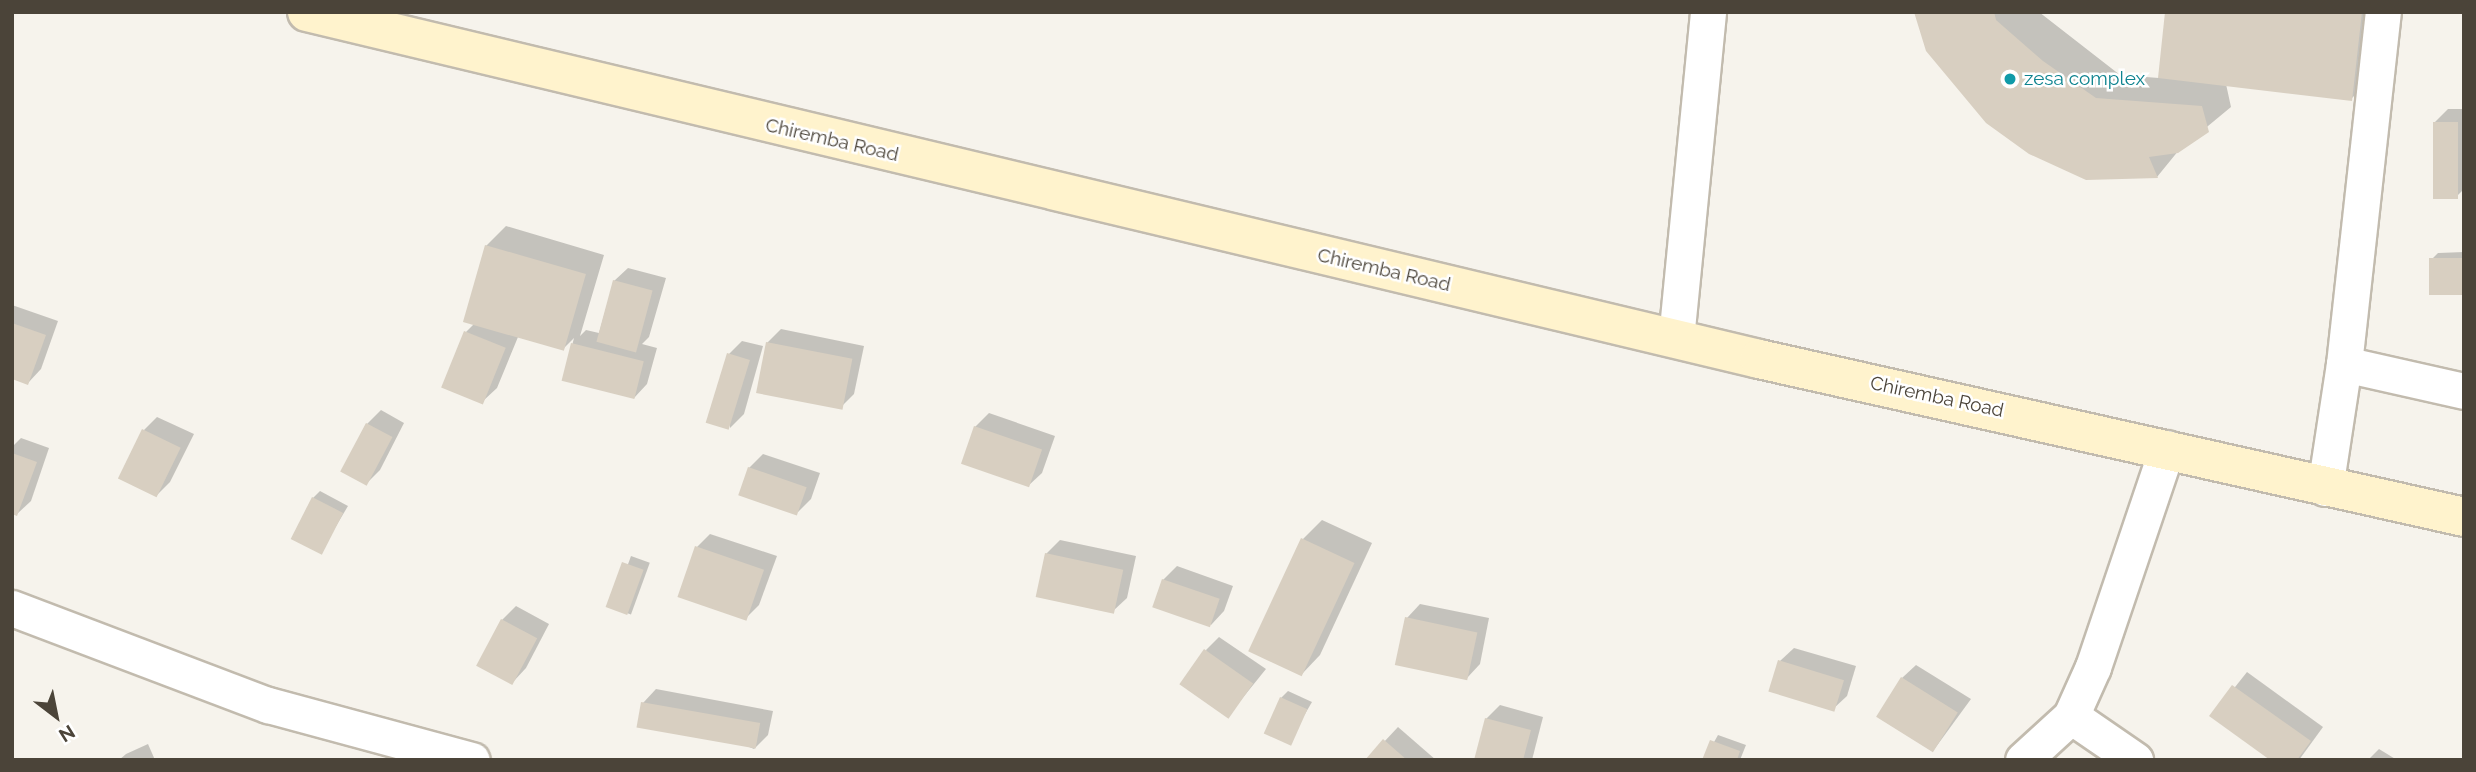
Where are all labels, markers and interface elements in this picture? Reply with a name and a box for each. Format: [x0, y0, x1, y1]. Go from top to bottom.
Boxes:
place label: zesa complex [2024, 68, 2145, 90]
marker: zesa complex [2002, 71, 2018, 87]
street label: Chiremba Road [763, 114, 901, 166]
street label: Chiremba Road [1315, 244, 1453, 296]
street label: Chiremba Road [1868, 372, 2006, 422]
north arrow [21, 681, 91, 751]
text: N [55, 721, 79, 747]

